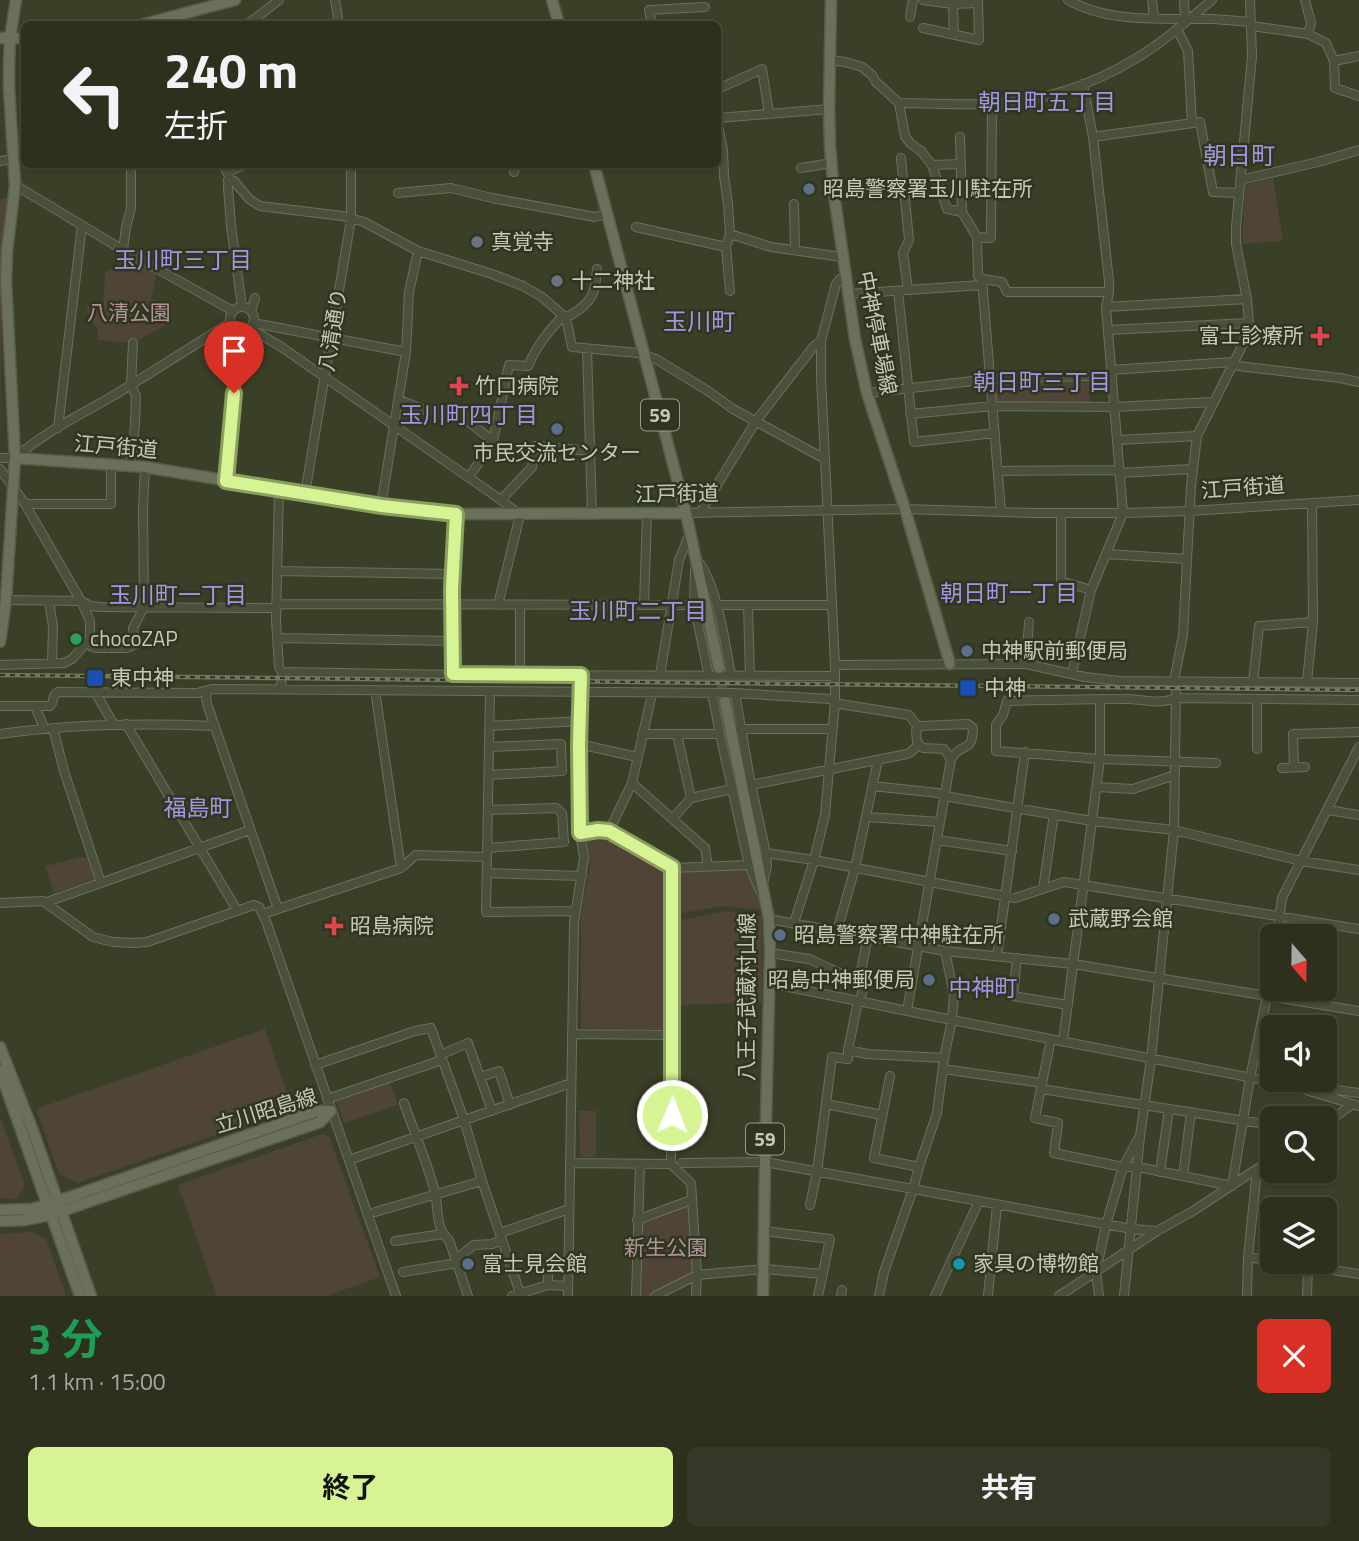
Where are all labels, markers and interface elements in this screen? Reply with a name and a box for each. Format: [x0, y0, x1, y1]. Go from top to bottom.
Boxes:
text: 240 m [164, 32, 298, 107]
icon: left [49, 49, 140, 140]
district label: 朝日町五丁目 [978, 84, 1116, 119]
text: 左折 [164, 101, 228, 149]
district label: 朝日町 [1203, 137, 1275, 173]
place label: 昭島警察署玉川駐在所 [823, 172, 1033, 204]
marker: 昭島警察署玉川駐在所 [801, 181, 817, 197]
place label: 真覚寺 [491, 225, 554, 257]
marker: 真覚寺 [469, 234, 485, 250]
district label: 玉川町三丁目 [114, 242, 252, 277]
place label: 十二神社 [571, 264, 655, 296]
street label: 中神停車場線 [850, 268, 906, 398]
marker: 十二神社 [549, 273, 565, 289]
street label: 八清通り [310, 286, 354, 374]
park label: 八清公園 [87, 296, 171, 328]
district label: 玉川町 [663, 303, 735, 339]
place label: 富士診療所 [1199, 319, 1304, 351]
pin [204, 321, 264, 393]
marker: 富士診療所 [1310, 326, 1330, 346]
icon: arrive [215, 332, 253, 370]
district label: 朝日町三丁目 [973, 364, 1111, 399]
place label: 竹口病院 [475, 369, 559, 401]
marker: 竹口病院 [449, 376, 469, 396]
district label: 玉川町四丁目 [400, 397, 538, 432]
road number: 59 [641, 400, 679, 430]
marker: 市民交流センター [549, 421, 565, 437]
street label: 江戸街道 [73, 426, 159, 466]
place label: 市民交流センター [473, 436, 641, 468]
street label: 江戸街道 [1200, 468, 1286, 506]
street label: 江戸街道 [635, 476, 719, 510]
district label: 朝日町一丁目 [940, 575, 1078, 610]
district label: 玉川町一丁目 [109, 577, 247, 612]
district label: 玉川町二丁目 [569, 593, 707, 628]
place label: chocoZAP [90, 622, 178, 654]
marker: chocoZAP [68, 631, 84, 647]
place label: 中神駅前郵便局 [981, 634, 1128, 666]
marker: 中神駅前郵便局 [959, 643, 975, 659]
place label: 東中神 [111, 661, 174, 693]
marker: 東中神 [85, 668, 105, 688]
place label: 中神 [984, 671, 1026, 703]
marker: 中神 [958, 678, 978, 698]
district label: 福島町 [164, 790, 233, 825]
place label: 武蔵野会館 [1068, 902, 1173, 934]
place label: 昭島病院 [350, 909, 434, 941]
marker: 武蔵野会館 [1046, 911, 1062, 927]
street label: 八王子武蔵村山線 [730, 913, 762, 1081]
marker: 昭島病院 [324, 916, 344, 936]
place label: 昭島警察署中神駐在所 [794, 918, 1004, 950]
north arrow [1260, 924, 1337, 1001]
map controls [1260, 924, 1337, 1274]
marker: 昭島警察署中神駐在所 [772, 927, 788, 943]
place label: 昭島中神郵便局 [768, 963, 915, 995]
district label: 中神町 [949, 970, 1018, 1005]
marker: 昭島中神郵便局 [921, 972, 937, 988]
button: sound [1260, 1015, 1337, 1092]
position arrow [635, 1078, 709, 1152]
street label: 立川昭島線 [211, 1079, 321, 1141]
button: search [1260, 1106, 1337, 1183]
road number: 59 [746, 1124, 784, 1154]
button: layers [1260, 1197, 1337, 1274]
park label: 新生公園 [624, 1231, 708, 1263]
place label: 富士見会館 [482, 1247, 587, 1279]
place label: 家具の博物館 [973, 1247, 1099, 1279]
marker: 富士見会館 [460, 1256, 476, 1272]
marker: 家具の博物館 [951, 1256, 967, 1272]
text: 3 分 [28, 1306, 103, 1370]
button: close [1257, 1319, 1331, 1393]
text: 1.1 km · 15:00 [28, 1364, 166, 1399]
button: 終了 [28, 1447, 673, 1527]
button: 共有 [687, 1447, 1331, 1527]

